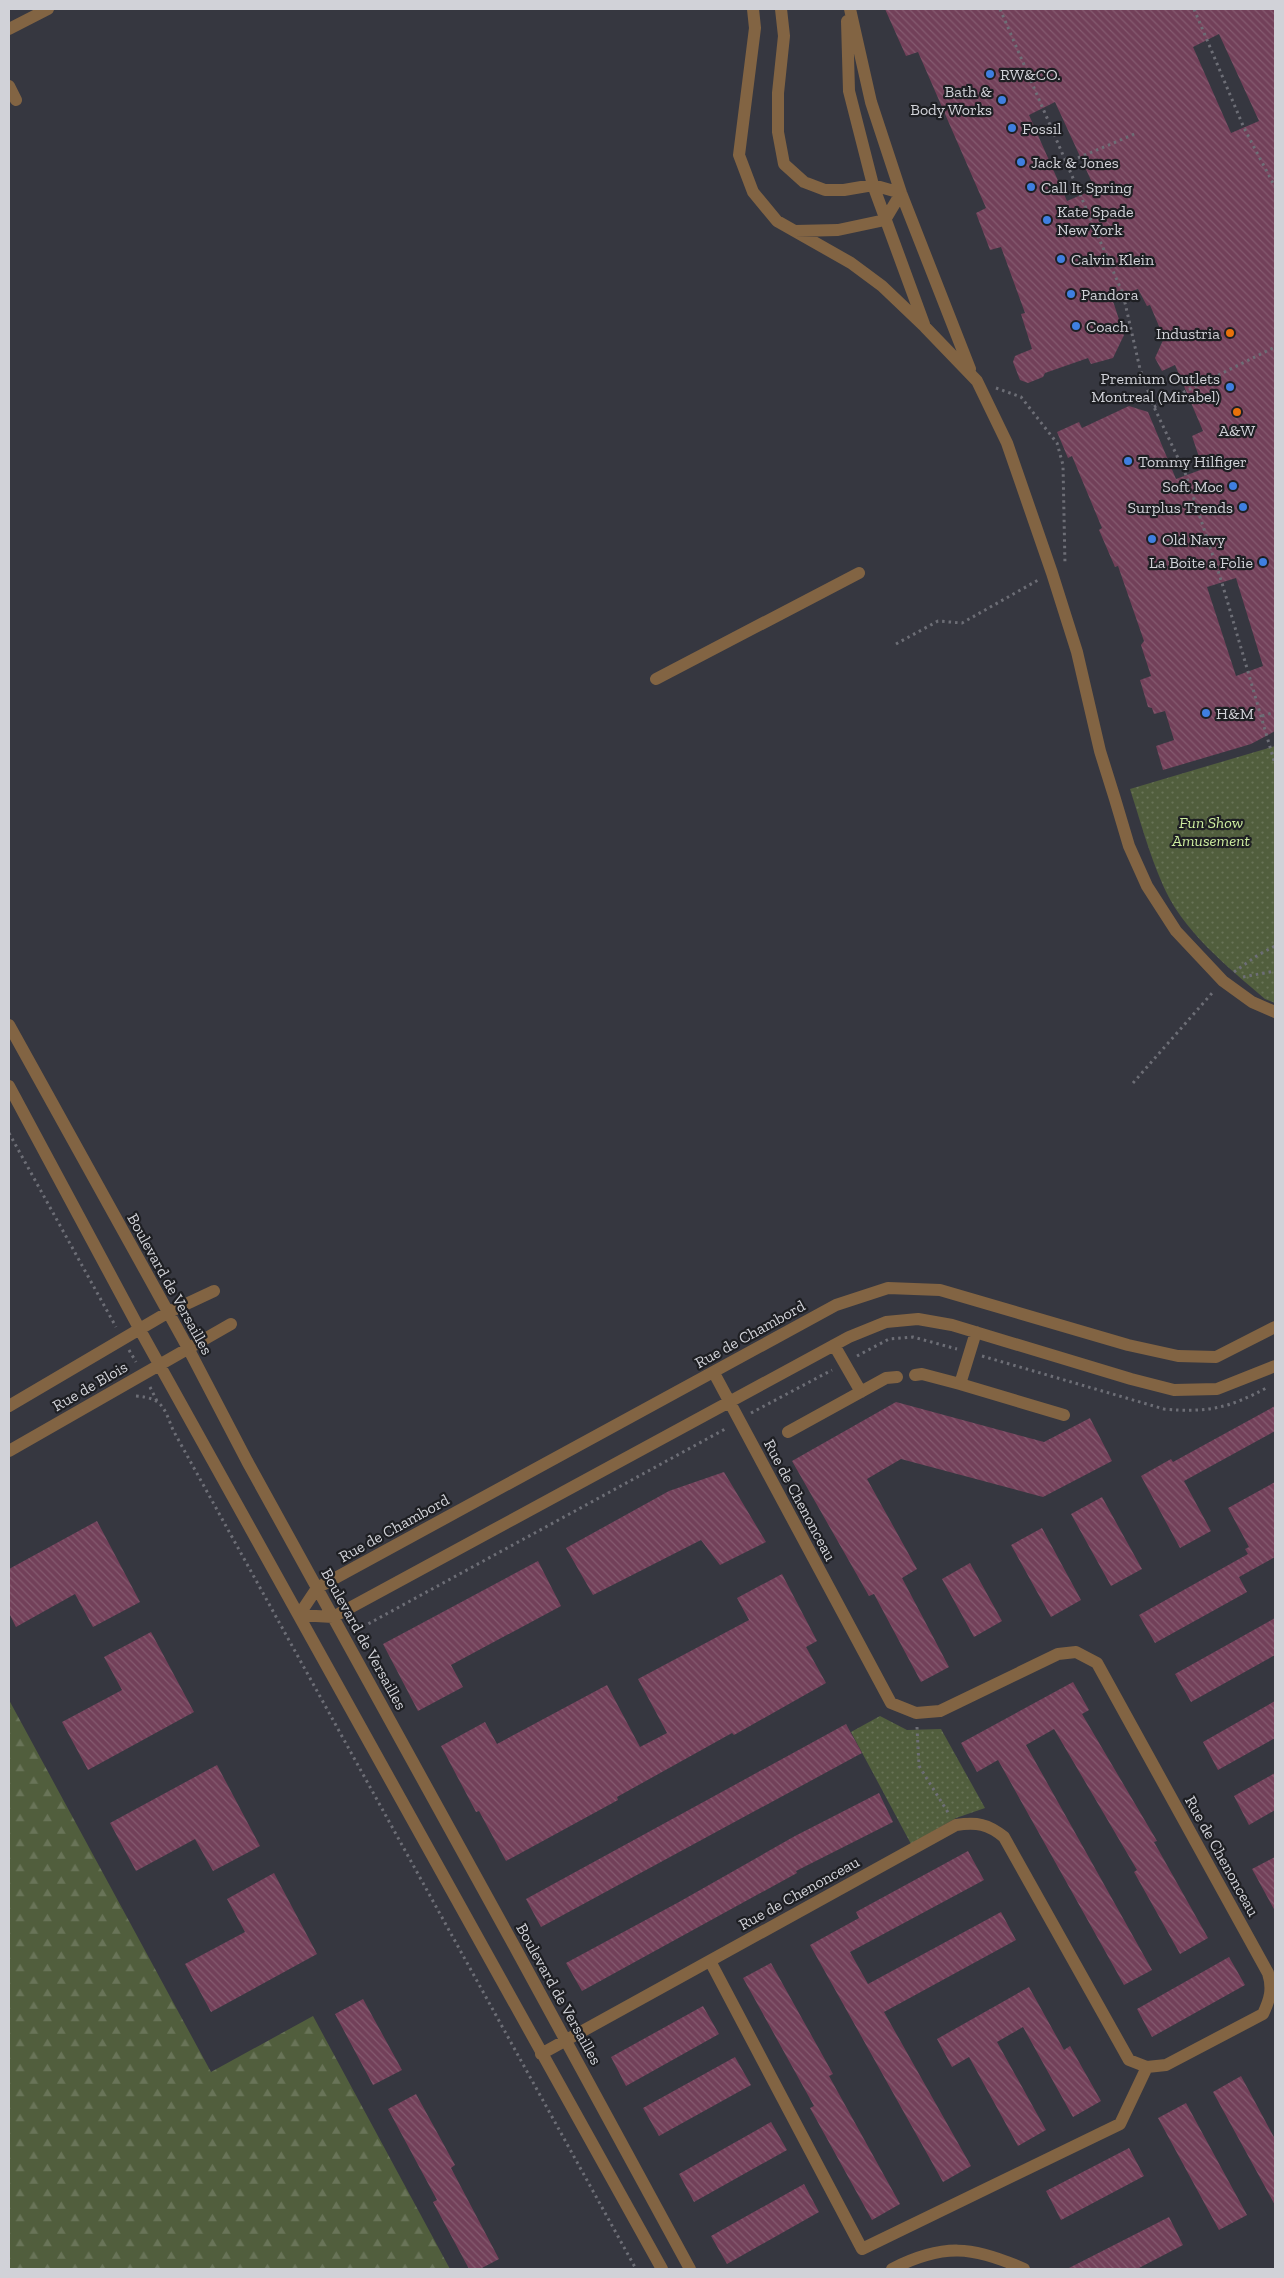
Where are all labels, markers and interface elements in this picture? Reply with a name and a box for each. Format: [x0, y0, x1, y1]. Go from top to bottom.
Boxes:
place label: RW&CO. [1000, 65, 1061, 84]
marker: RW&CO. [984, 68, 996, 80]
place label: Bath & Body Works [910, 82, 992, 119]
marker: Bath & Body Works [996, 94, 1008, 106]
place label: Fossil [1022, 119, 1062, 138]
marker: Fossil [1006, 122, 1018, 134]
place label: Jack & Jones [1031, 153, 1119, 172]
marker: Jack & Jones [1015, 156, 1027, 168]
place label: Call It Spring [1041, 178, 1132, 197]
marker: Call It Spring [1025, 181, 1037, 193]
place label: Kate Spade New York [1057, 202, 1133, 239]
marker: Kate Spade New York [1041, 214, 1053, 226]
place label: Calvin Klein [1071, 250, 1155, 269]
marker: Calvin Klein [1055, 253, 1067, 265]
place label: Pandora [1081, 285, 1139, 304]
marker: Pandora [1065, 288, 1077, 300]
place label: Coach [1086, 317, 1129, 336]
marker: Coach [1070, 320, 1082, 332]
place label: Industria [1156, 324, 1220, 343]
marker: Industria [1224, 327, 1236, 339]
place label: Premium Outlets Montreal (Mirabel) [1091, 369, 1220, 406]
marker: Premium Outlets Montreal (Mirabel) [1224, 381, 1236, 393]
marker: A&W [1231, 406, 1243, 418]
place label: A&W [1219, 421, 1255, 440]
place label: Tommy Hilfiger [1138, 452, 1247, 471]
marker: Tommy Hilfiger [1122, 455, 1134, 467]
place label: Soft Moc [1162, 477, 1223, 496]
marker: Soft Moc [1227, 480, 1239, 492]
place label: Surplus Trends [1128, 498, 1233, 517]
marker: Surplus Trends [1237, 501, 1249, 513]
place label: Old Navy [1162, 530, 1226, 549]
marker: Old Navy [1146, 533, 1158, 545]
place label: La Boite a Folie [1149, 553, 1253, 572]
marker: La Boite a Folie [1257, 556, 1269, 568]
place label: H&M [1216, 704, 1254, 723]
marker: H&M [1200, 707, 1212, 719]
park label: Fun Show Amusement [1171, 813, 1251, 850]
street label: Boulevard de Versailles [123, 1210, 217, 1358]
street label: Rue de Chambord [692, 1296, 809, 1372]
street label: Rue de Blois [49, 1357, 131, 1415]
street label: Rue de Chenonceau [760, 1436, 840, 1564]
street label: Rue de Chambord [336, 1490, 453, 1566]
street label: Boulevard de Versailles [317, 1565, 411, 1713]
street label: Rue de Chenonceau [1181, 1792, 1263, 1920]
street label: Rue de Chenonceau [735, 1852, 863, 1934]
street label: Boulevard de Versailles [512, 1920, 606, 2068]

